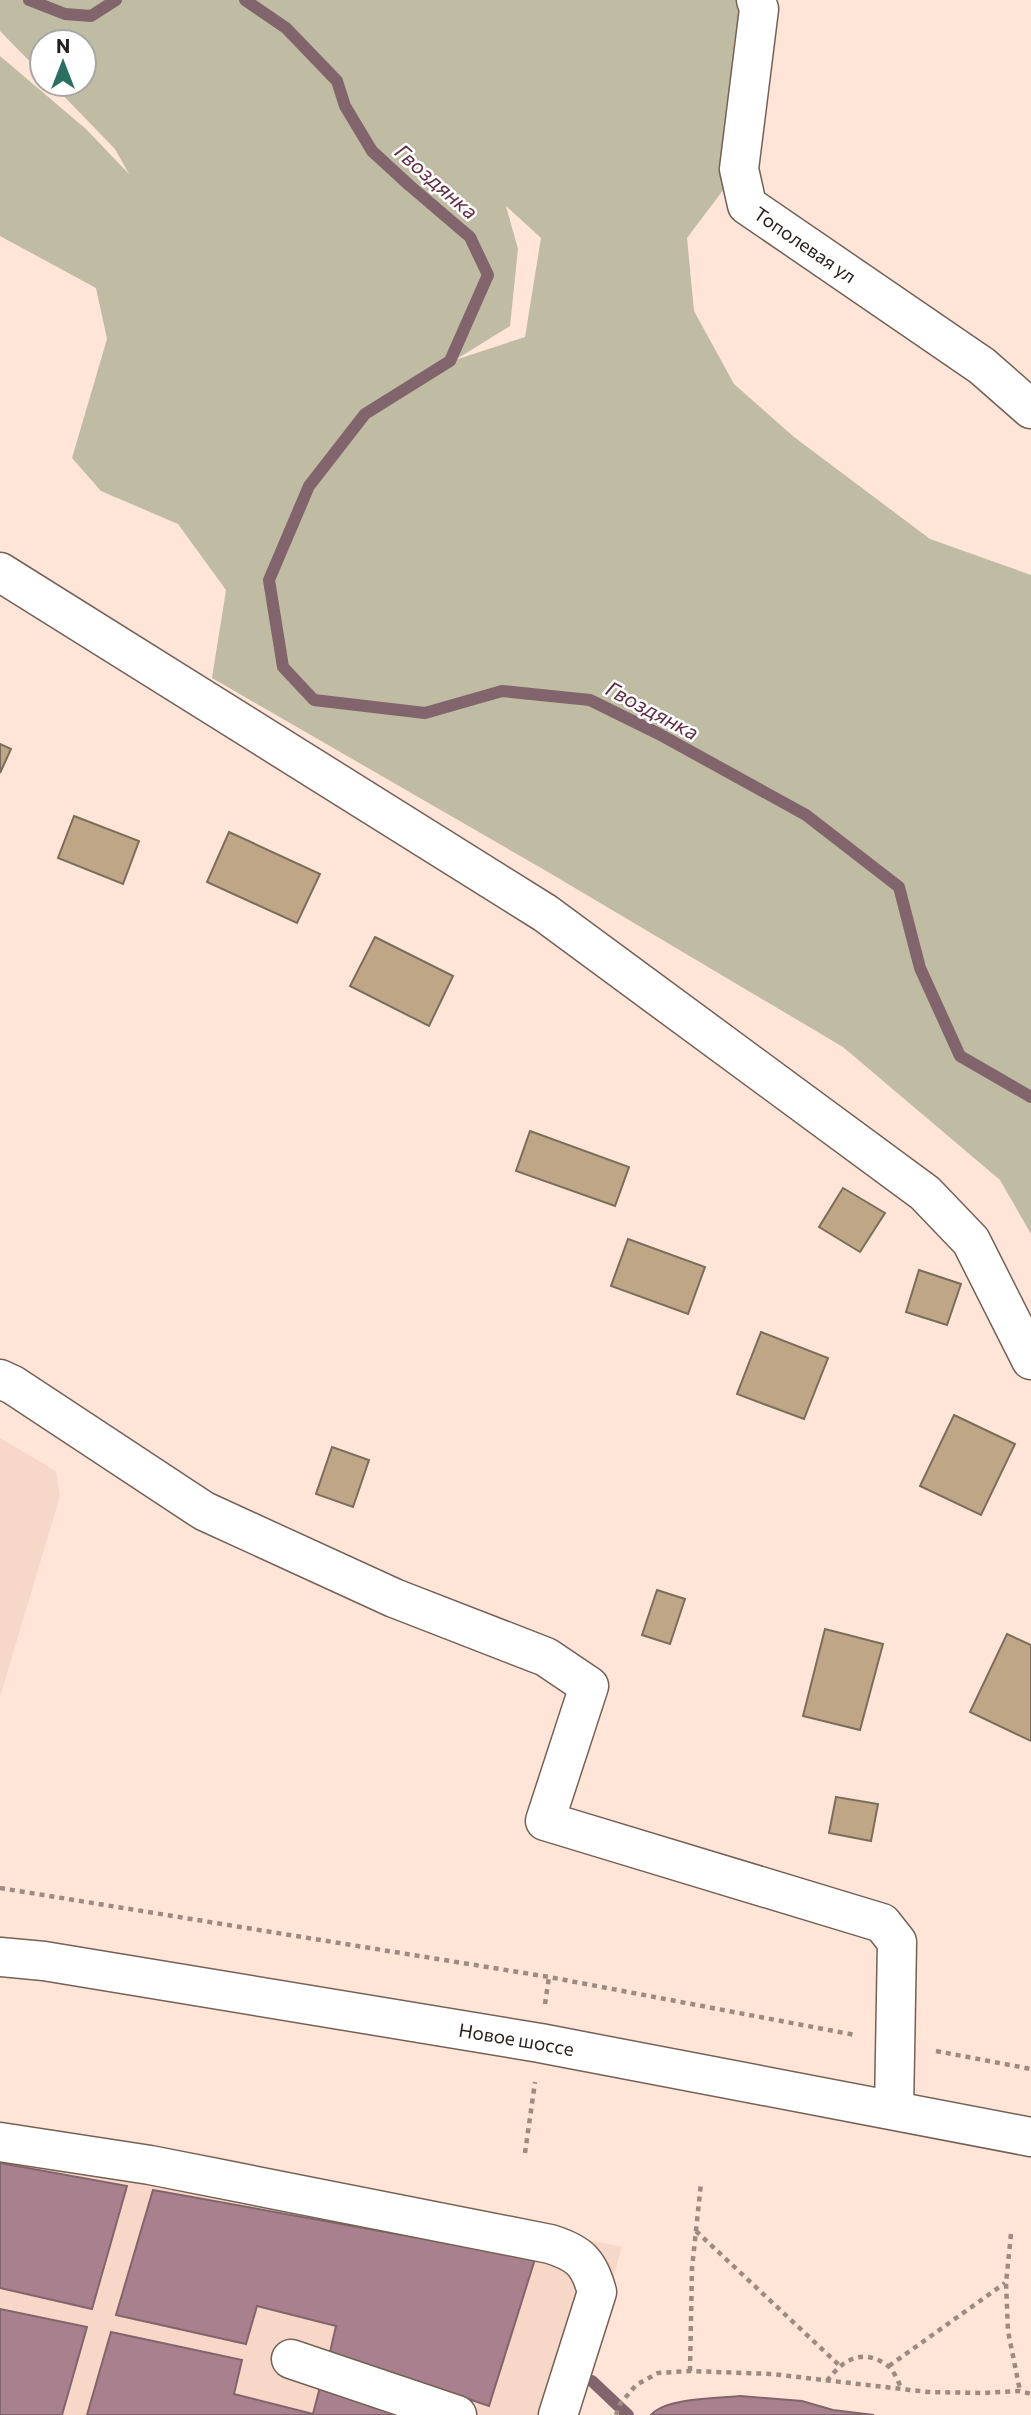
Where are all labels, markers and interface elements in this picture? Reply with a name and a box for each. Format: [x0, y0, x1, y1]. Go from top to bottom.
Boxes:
north arrow [28, 28, 98, 98]
text: N [56, 34, 70, 57]
water label: Гвоздянка [391, 138, 483, 224]
street label: Тополевая ул [750, 201, 861, 287]
water label: Гвоздянка [602, 675, 703, 745]
street label: Новое шоссе [457, 2018, 576, 2060]

